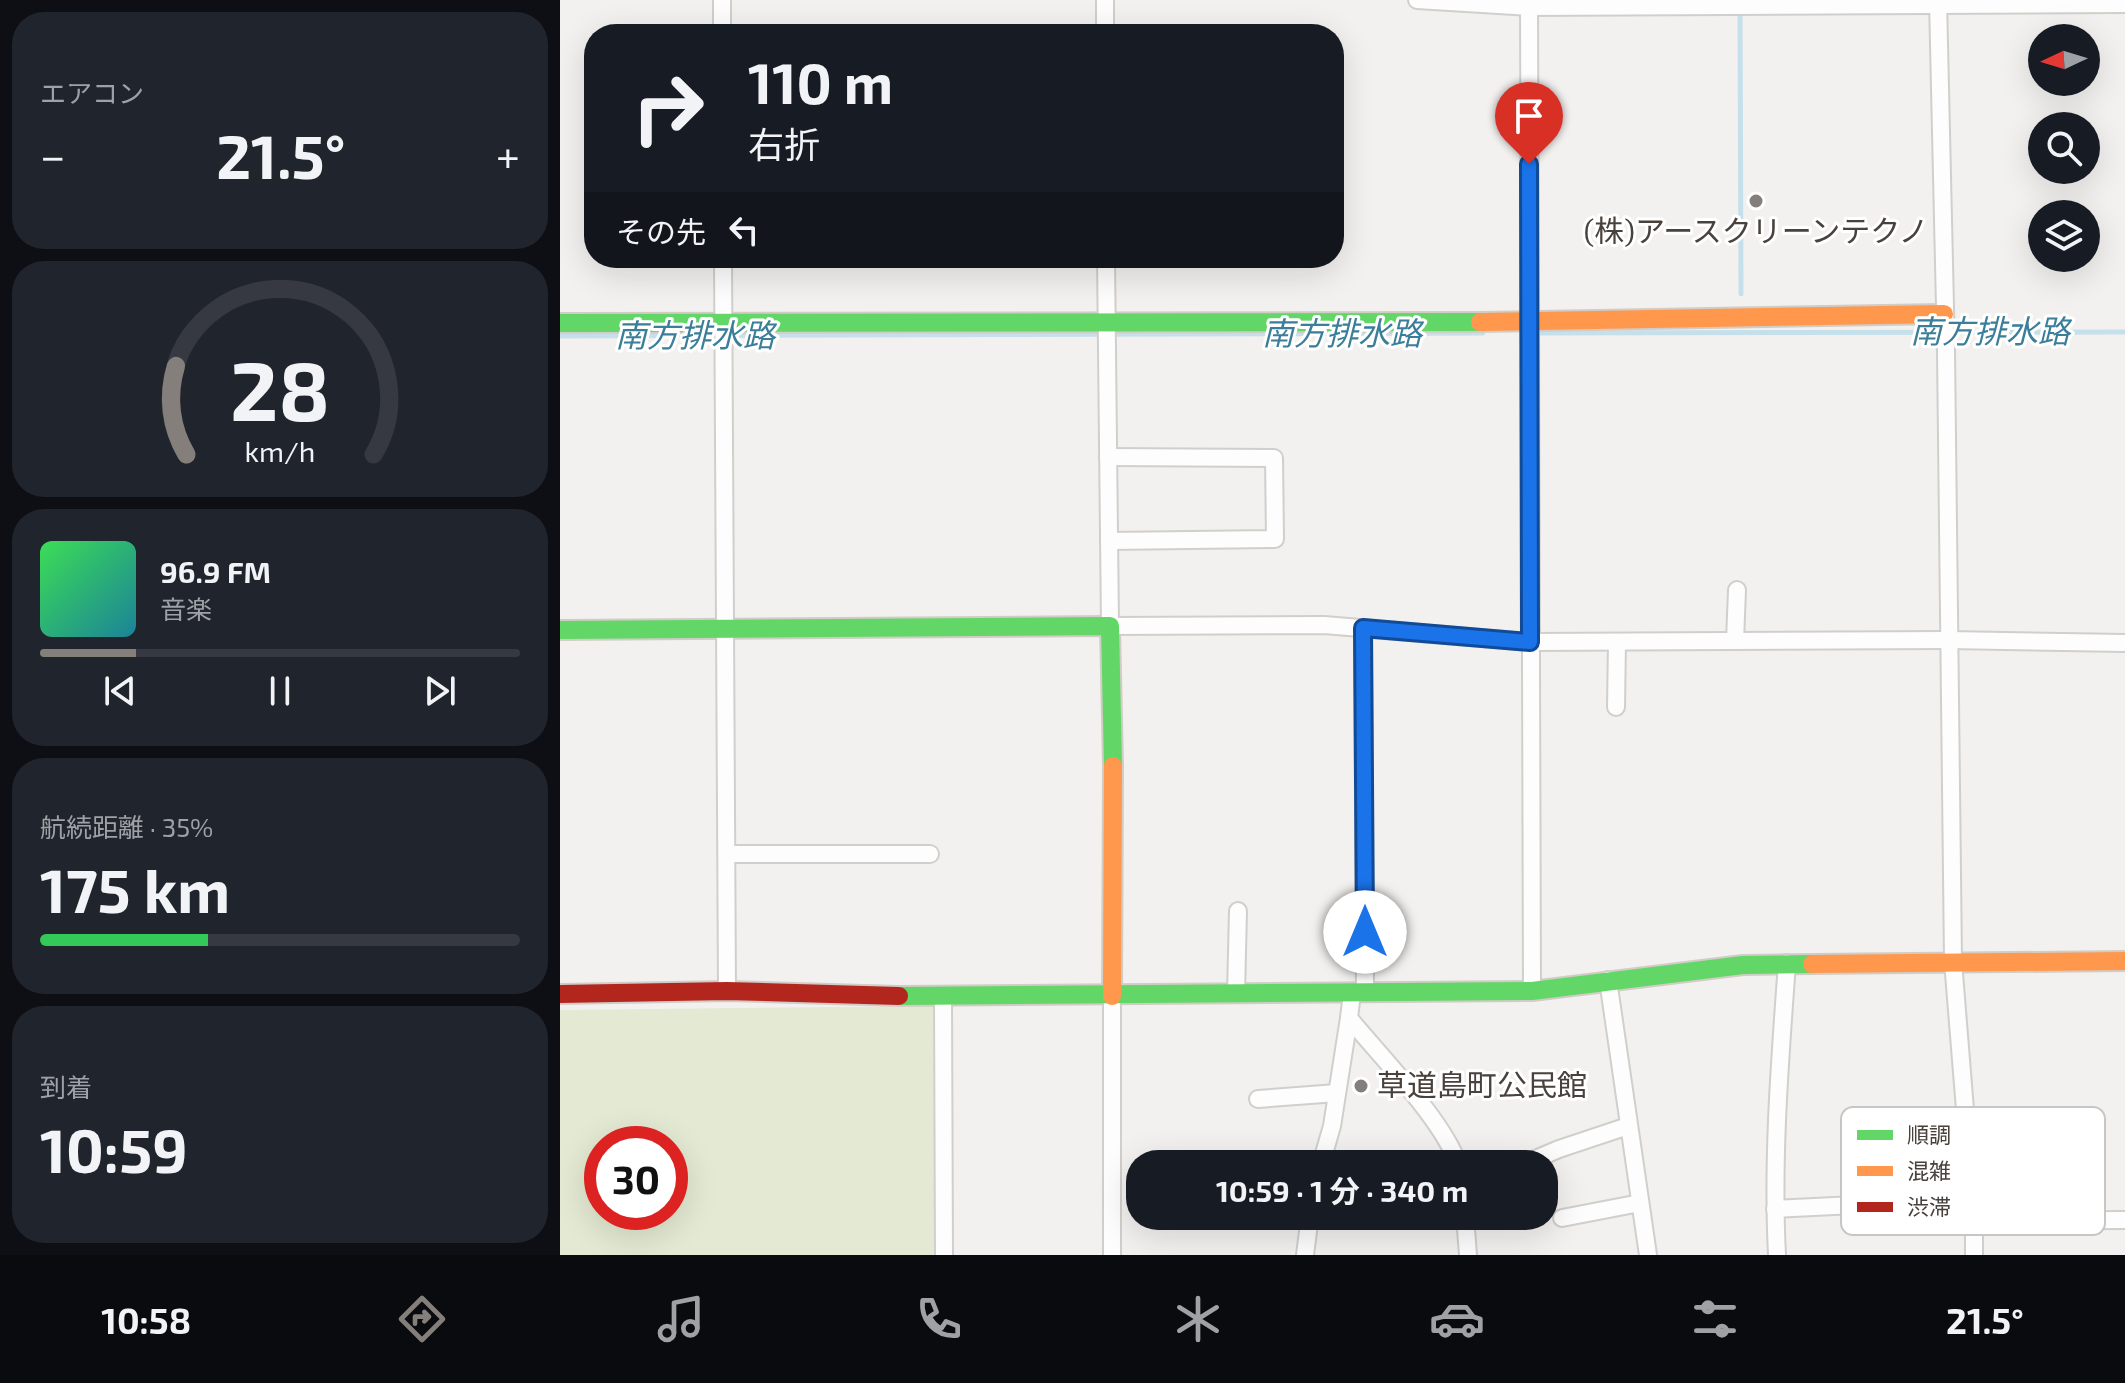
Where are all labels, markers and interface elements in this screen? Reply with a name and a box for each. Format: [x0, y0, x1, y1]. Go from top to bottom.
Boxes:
north arrow [2028, 24, 2100, 96]
map controls [2028, 24, 2100, 272]
text: 110 m [748, 48, 893, 115]
icon: right [616, 56, 720, 160]
text: エアコン [40, 77, 144, 108]
pin [1495, 82, 1563, 164]
icon: arrive [1507, 94, 1551, 138]
button: search [2028, 112, 2100, 184]
text: 21.5° [216, 119, 345, 191]
text: 右折 [748, 122, 820, 165]
text: − [40, 128, 66, 181]
text: + [496, 128, 520, 181]
marker: (株)アースクリーンテクノ [1747, 192, 1765, 210]
button: layers [2028, 200, 2100, 272]
icon: left [722, 208, 766, 252]
place label: (株)アースクリーンテクノ [1584, 212, 1928, 248]
text: その先 [616, 213, 706, 249]
water label: 南方排水路 [1910, 311, 2073, 349]
water label: 南方排水路 [1262, 313, 1425, 351]
water label: 南方排水路 [615, 315, 778, 353]
text: 28 [230, 337, 330, 437]
text: km/h [245, 433, 315, 468]
text: 96.9 FM [160, 553, 271, 589]
text: 音楽 [160, 593, 212, 624]
icon: previous [98, 669, 142, 713]
icon: pause [258, 669, 302, 713]
icon: next [418, 669, 462, 713]
text: 航続距離 · 35% [40, 811, 213, 842]
text: 175 km [40, 853, 230, 925]
position arrow [1323, 890, 1407, 974]
place label: 草道島町公民館 [1377, 1066, 1587, 1102]
text: 到着 [40, 1071, 92, 1102]
marker: 草道島町公民館 [1352, 1077, 1370, 1095]
legend [1841, 1107, 2105, 1235]
text: 10:59 [40, 1113, 188, 1185]
text: 順調 [1907, 1121, 1951, 1147]
speed limit sign: 30 [584, 1126, 688, 1230]
text: 混雑 [1907, 1157, 1951, 1183]
text: 10:59 · 1 分 · 340 m [1216, 1172, 1468, 1208]
text: 渋滞 [1907, 1193, 1951, 1219]
icon: directions [394, 1291, 450, 1347]
icon: music [653, 1291, 709, 1347]
icon: phone [911, 1291, 967, 1347]
icon: climate [1170, 1291, 1226, 1347]
icon: car [1429, 1291, 1485, 1347]
icon: filters [1687, 1291, 1743, 1347]
text: 10:58 [101, 1298, 191, 1341]
text: 21.5° [1946, 1298, 2024, 1341]

